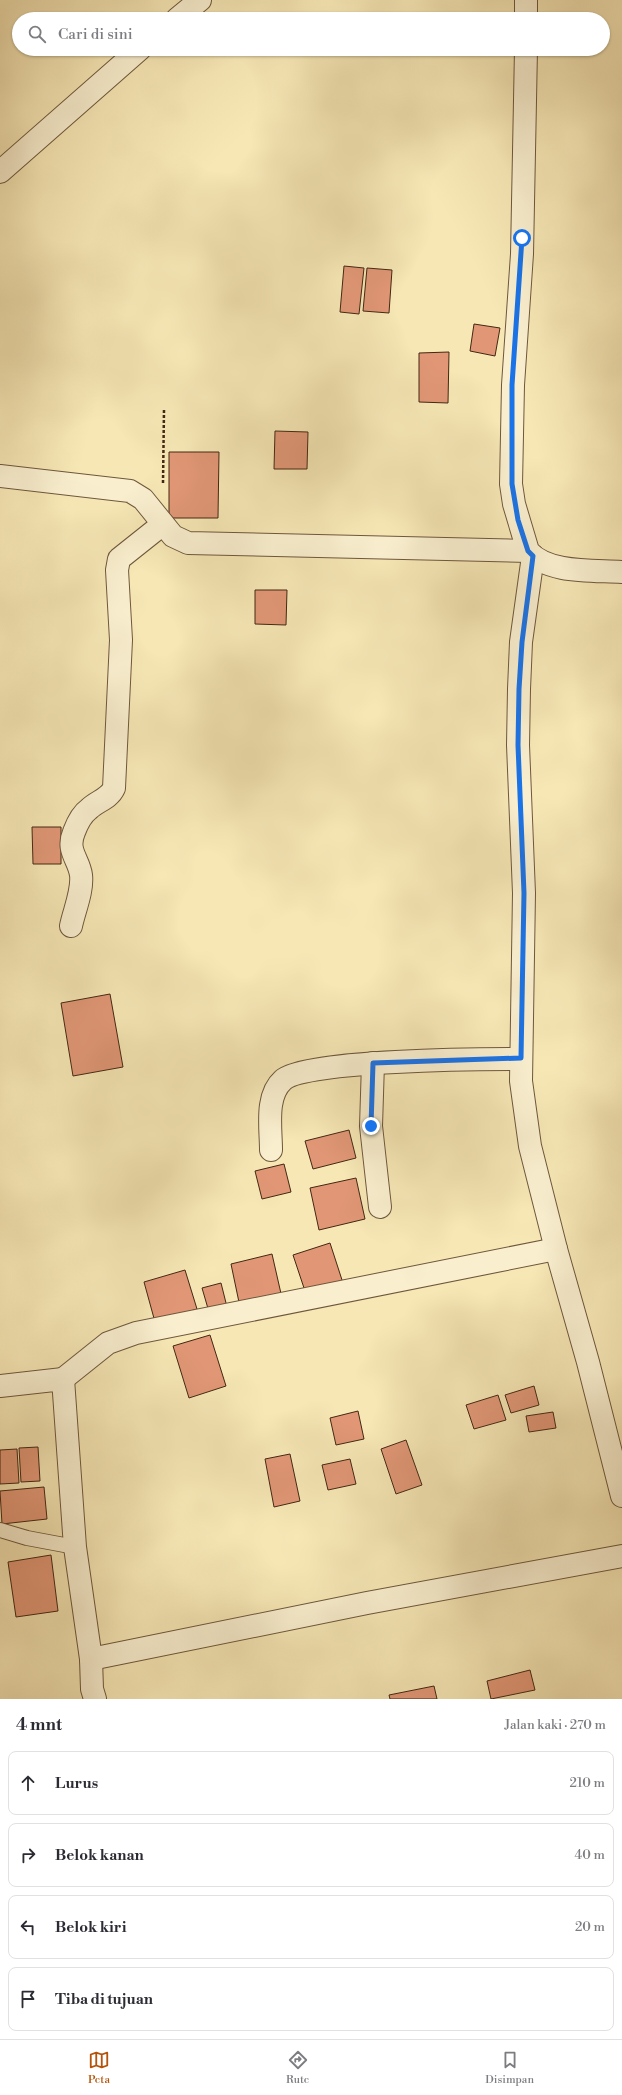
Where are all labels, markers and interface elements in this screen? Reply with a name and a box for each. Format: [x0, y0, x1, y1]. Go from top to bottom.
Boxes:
search box [12, 12, 610, 56]
icon: search [26, 23, 48, 45]
text: Cari di sini [58, 25, 133, 44]
route start [513, 229, 531, 247]
route end [362, 1117, 380, 1135]
text: 4 mnt [16, 1714, 62, 1736]
text: Jalan kaki · 270 m [504, 1717, 606, 1733]
icon: ahead [17, 1772, 39, 1794]
text: Lurus [55, 1774, 98, 1793]
text: 210 m [570, 1775, 605, 1791]
icon: right [17, 1844, 39, 1866]
text: Belok kanan [55, 1846, 144, 1865]
text: 40 m [575, 1847, 605, 1863]
icon: left [17, 1916, 39, 1938]
text: Belok kiri [55, 1918, 126, 1937]
text: 20 m [575, 1919, 605, 1935]
icon: arrive [17, 1988, 39, 2010]
text: Tiba di tujuan [55, 1990, 153, 2009]
tab: Peta [88, 2049, 110, 2087]
tab: Rute [286, 2049, 309, 2087]
tab: Disimpan [485, 2049, 534, 2087]

